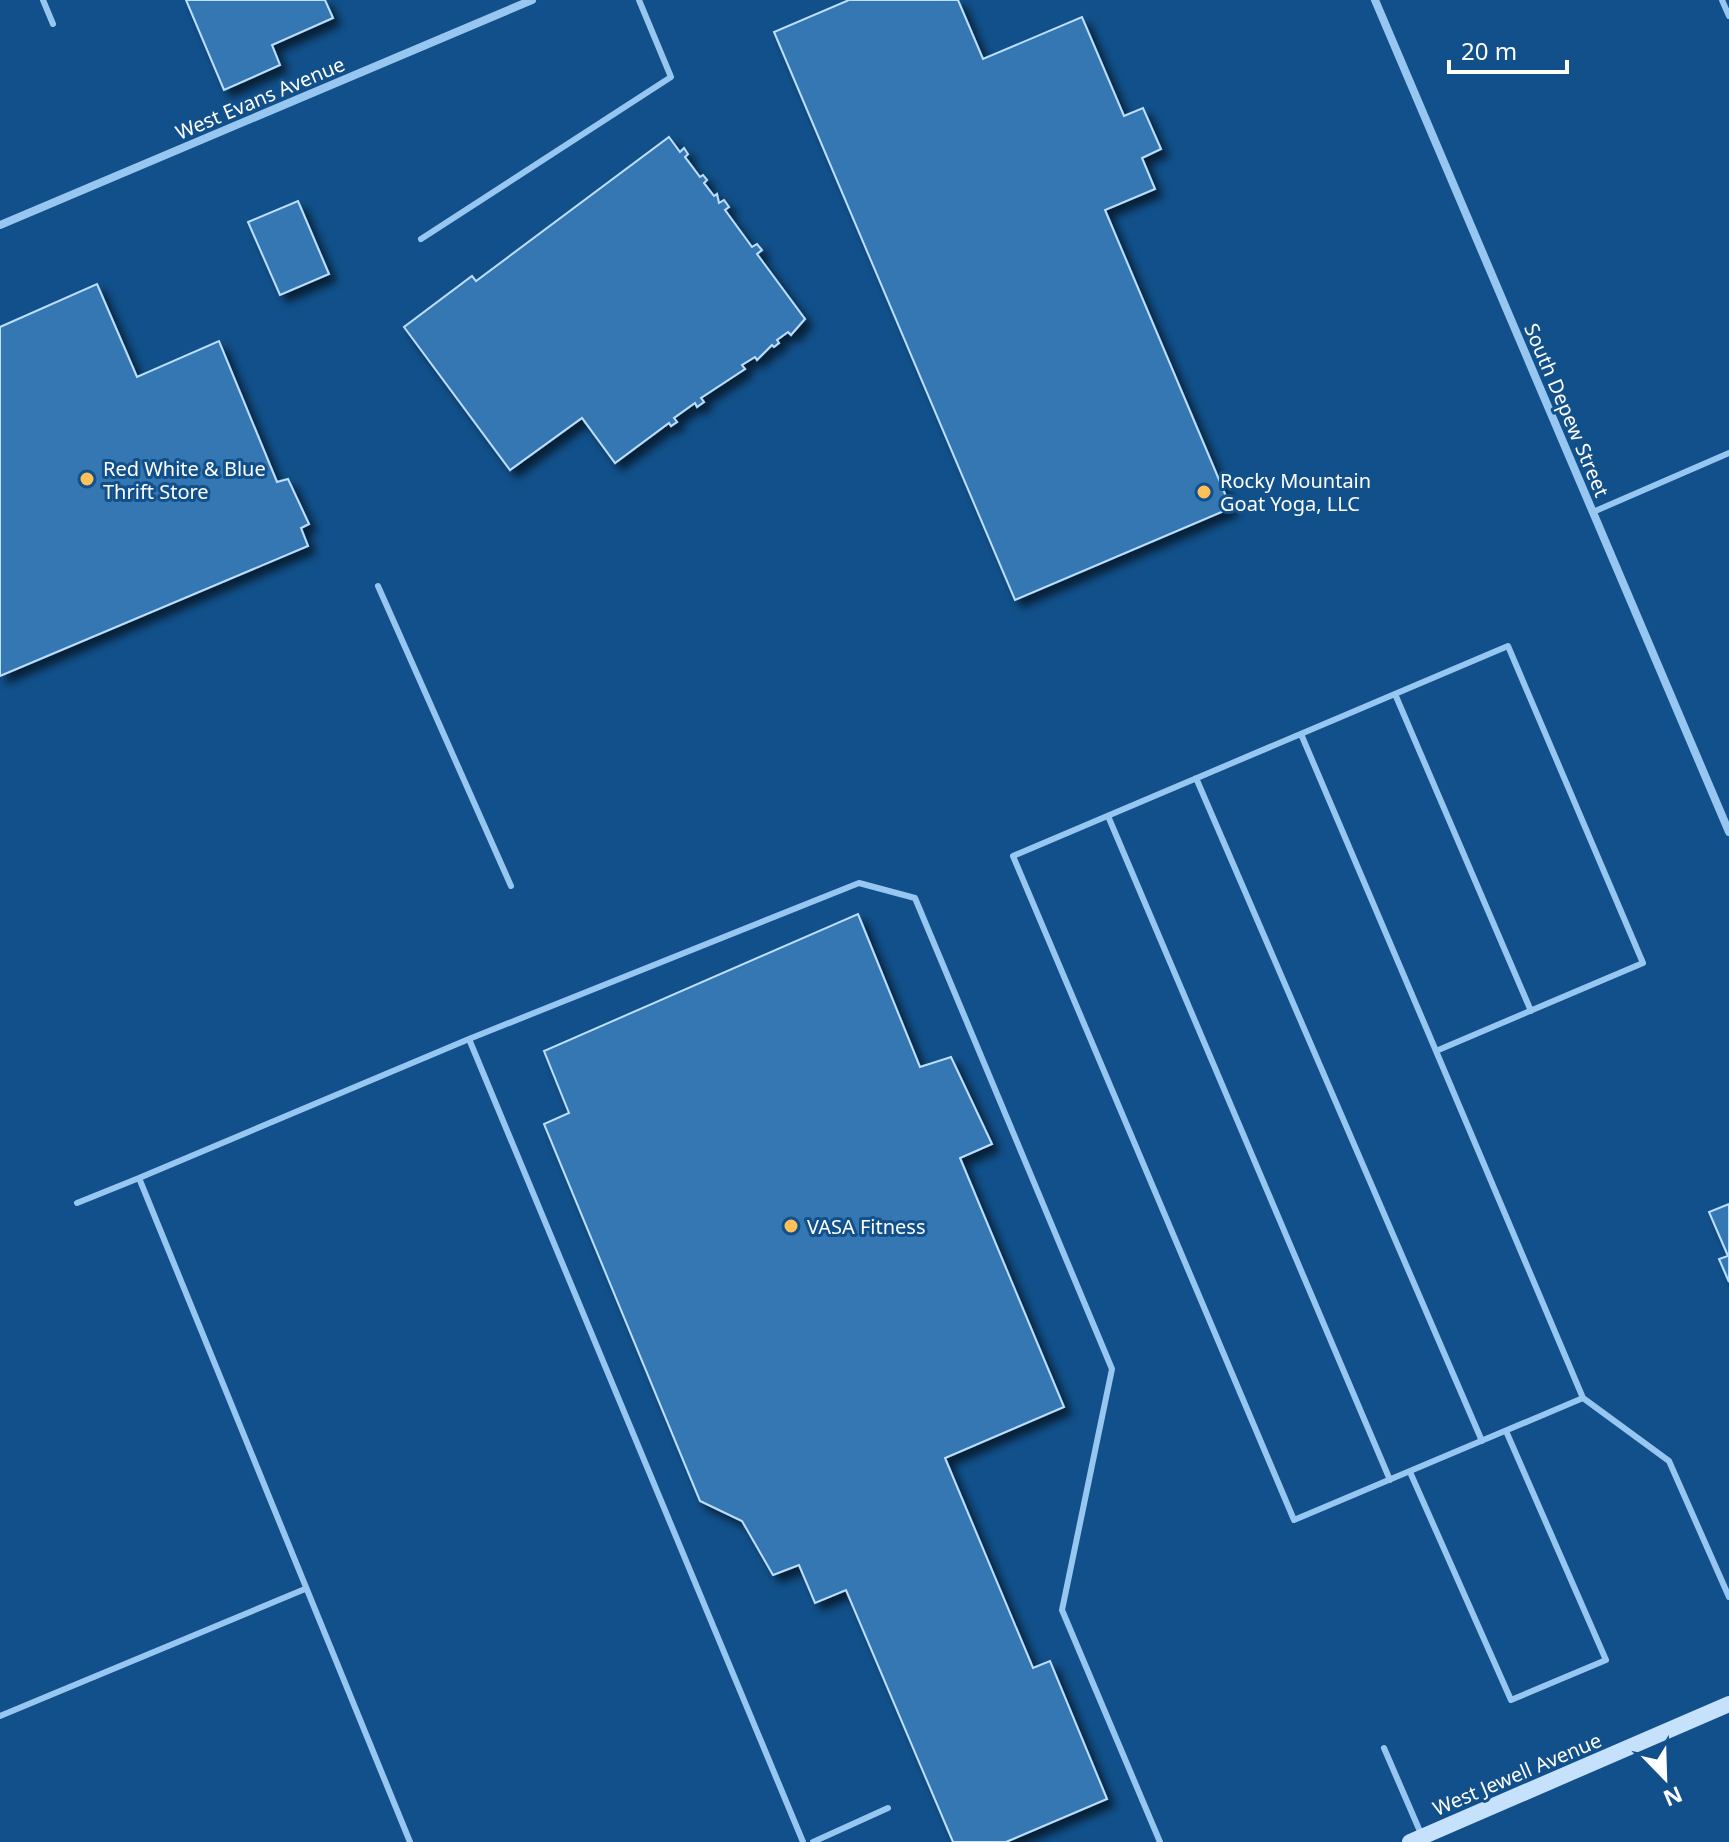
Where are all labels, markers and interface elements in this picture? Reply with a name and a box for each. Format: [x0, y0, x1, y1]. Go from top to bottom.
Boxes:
scale bar [1449, 24, 1567, 74]
text: 20 m [1461, 34, 1517, 67]
street label: West Evans Avenue [171, 50, 349, 146]
street label: South Depew Street [1518, 319, 1616, 501]
place label: Red White & Blue Thrift Store [103, 455, 266, 505]
place label: Rocky Mountain Goat Yoga, LLC [1220, 467, 1371, 517]
marker: Red White & Blue Thrift Store [78, 470, 96, 488]
marker: Rocky Mountain Goat Yoga, LLC [1195, 483, 1213, 501]
place label: VASA Fitness [807, 1213, 926, 1240]
marker: VASA Fitness [782, 1217, 800, 1235]
street label: West Jewell Avenue [1429, 1726, 1605, 1822]
north arrow [1625, 1738, 1705, 1818]
text: N [1659, 1780, 1687, 1815]

